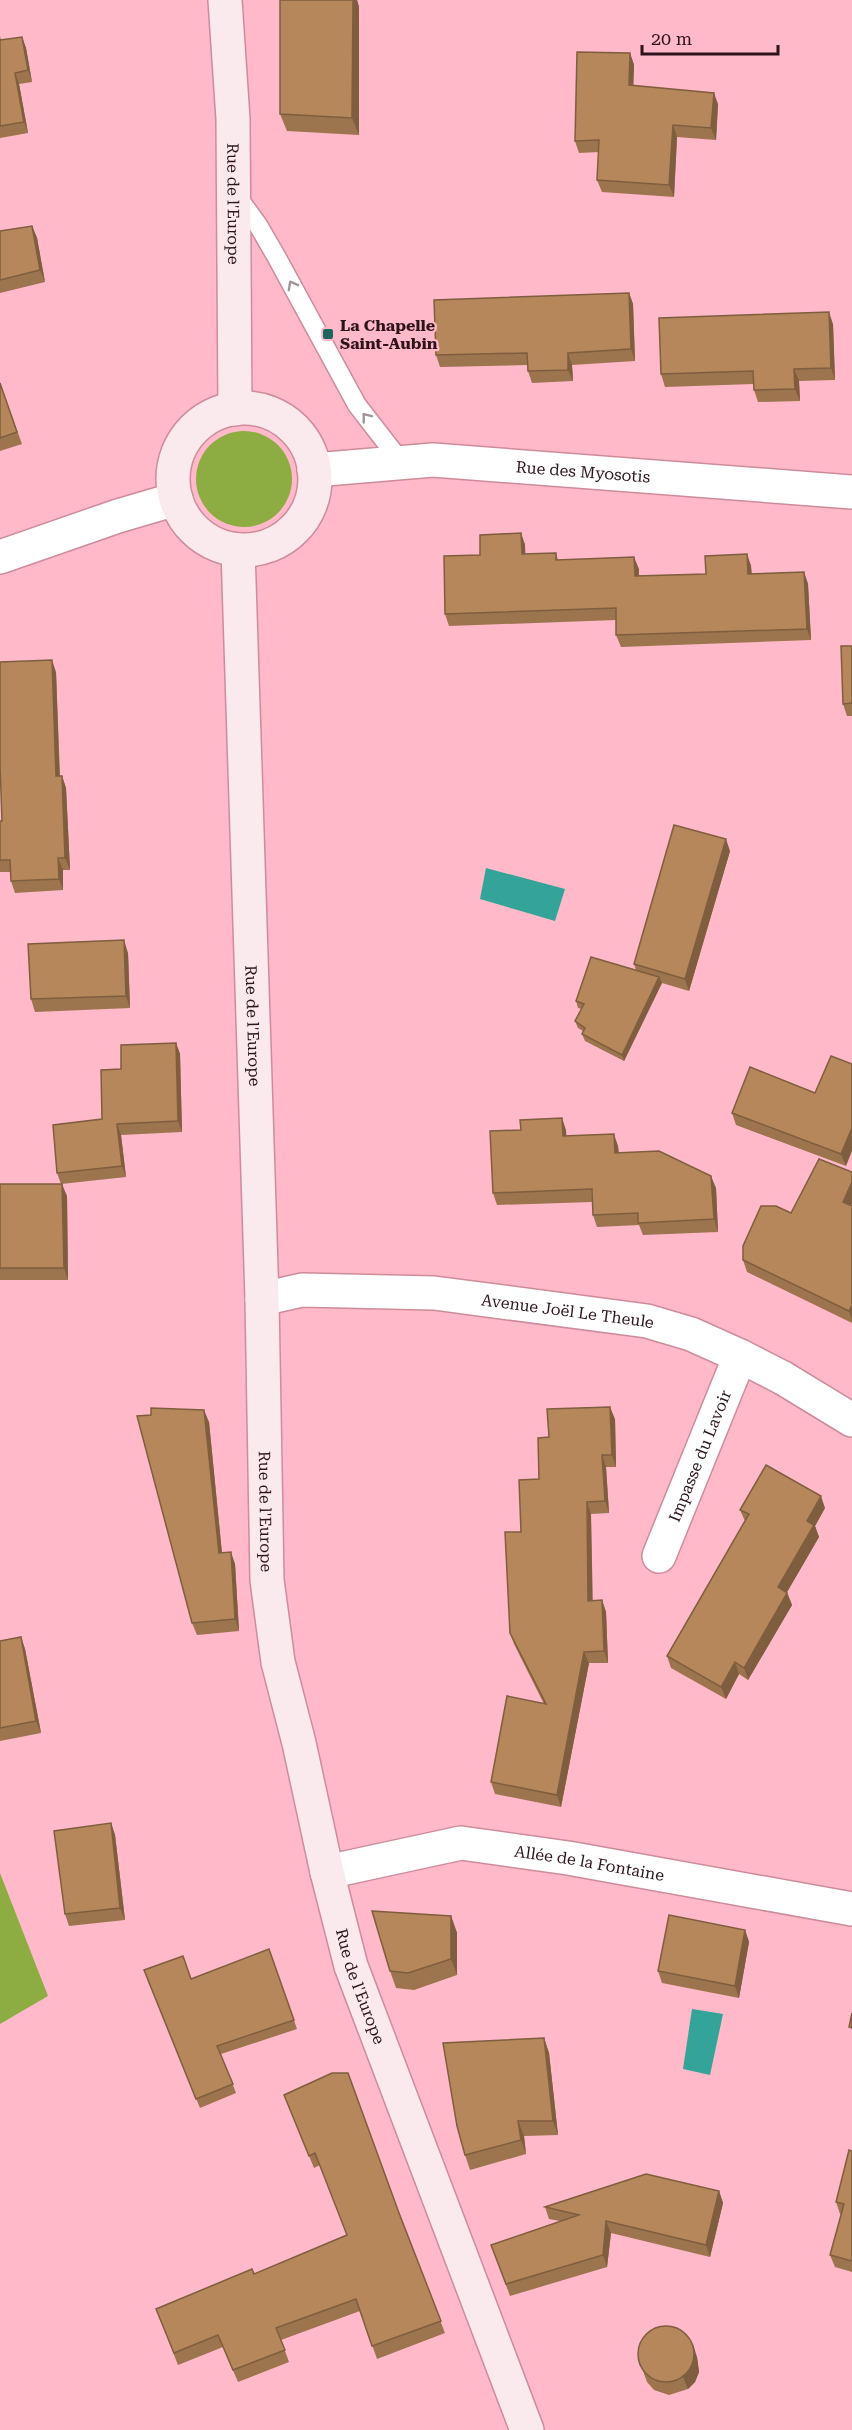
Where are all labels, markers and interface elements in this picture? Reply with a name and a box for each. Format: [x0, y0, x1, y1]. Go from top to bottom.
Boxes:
scale bar [642, 18, 778, 56]
text: 20 m [651, 28, 692, 49]
street label: Rue de l'Europe [223, 143, 243, 265]
one-way arrow [288, 281, 299, 292]
place label: La Chapelle Saint-Aubin [340, 316, 438, 353]
marker: La Chapelle Saint-Aubin [321, 327, 335, 341]
one-way arrow [363, 413, 374, 424]
street label: Rue des Myosotis [515, 457, 651, 487]
street label: Rue de l'Europe [241, 965, 264, 1087]
street label: Avenue Joël Le Theule [480, 1290, 657, 1333]
street label: Impasse du Lavoir [665, 1387, 735, 1525]
street label: Rue de l'Europe [255, 1451, 276, 1573]
street label: Allée de la Fontaine [513, 1842, 666, 1885]
street label: Rue de l'Europe [332, 1926, 389, 2047]

